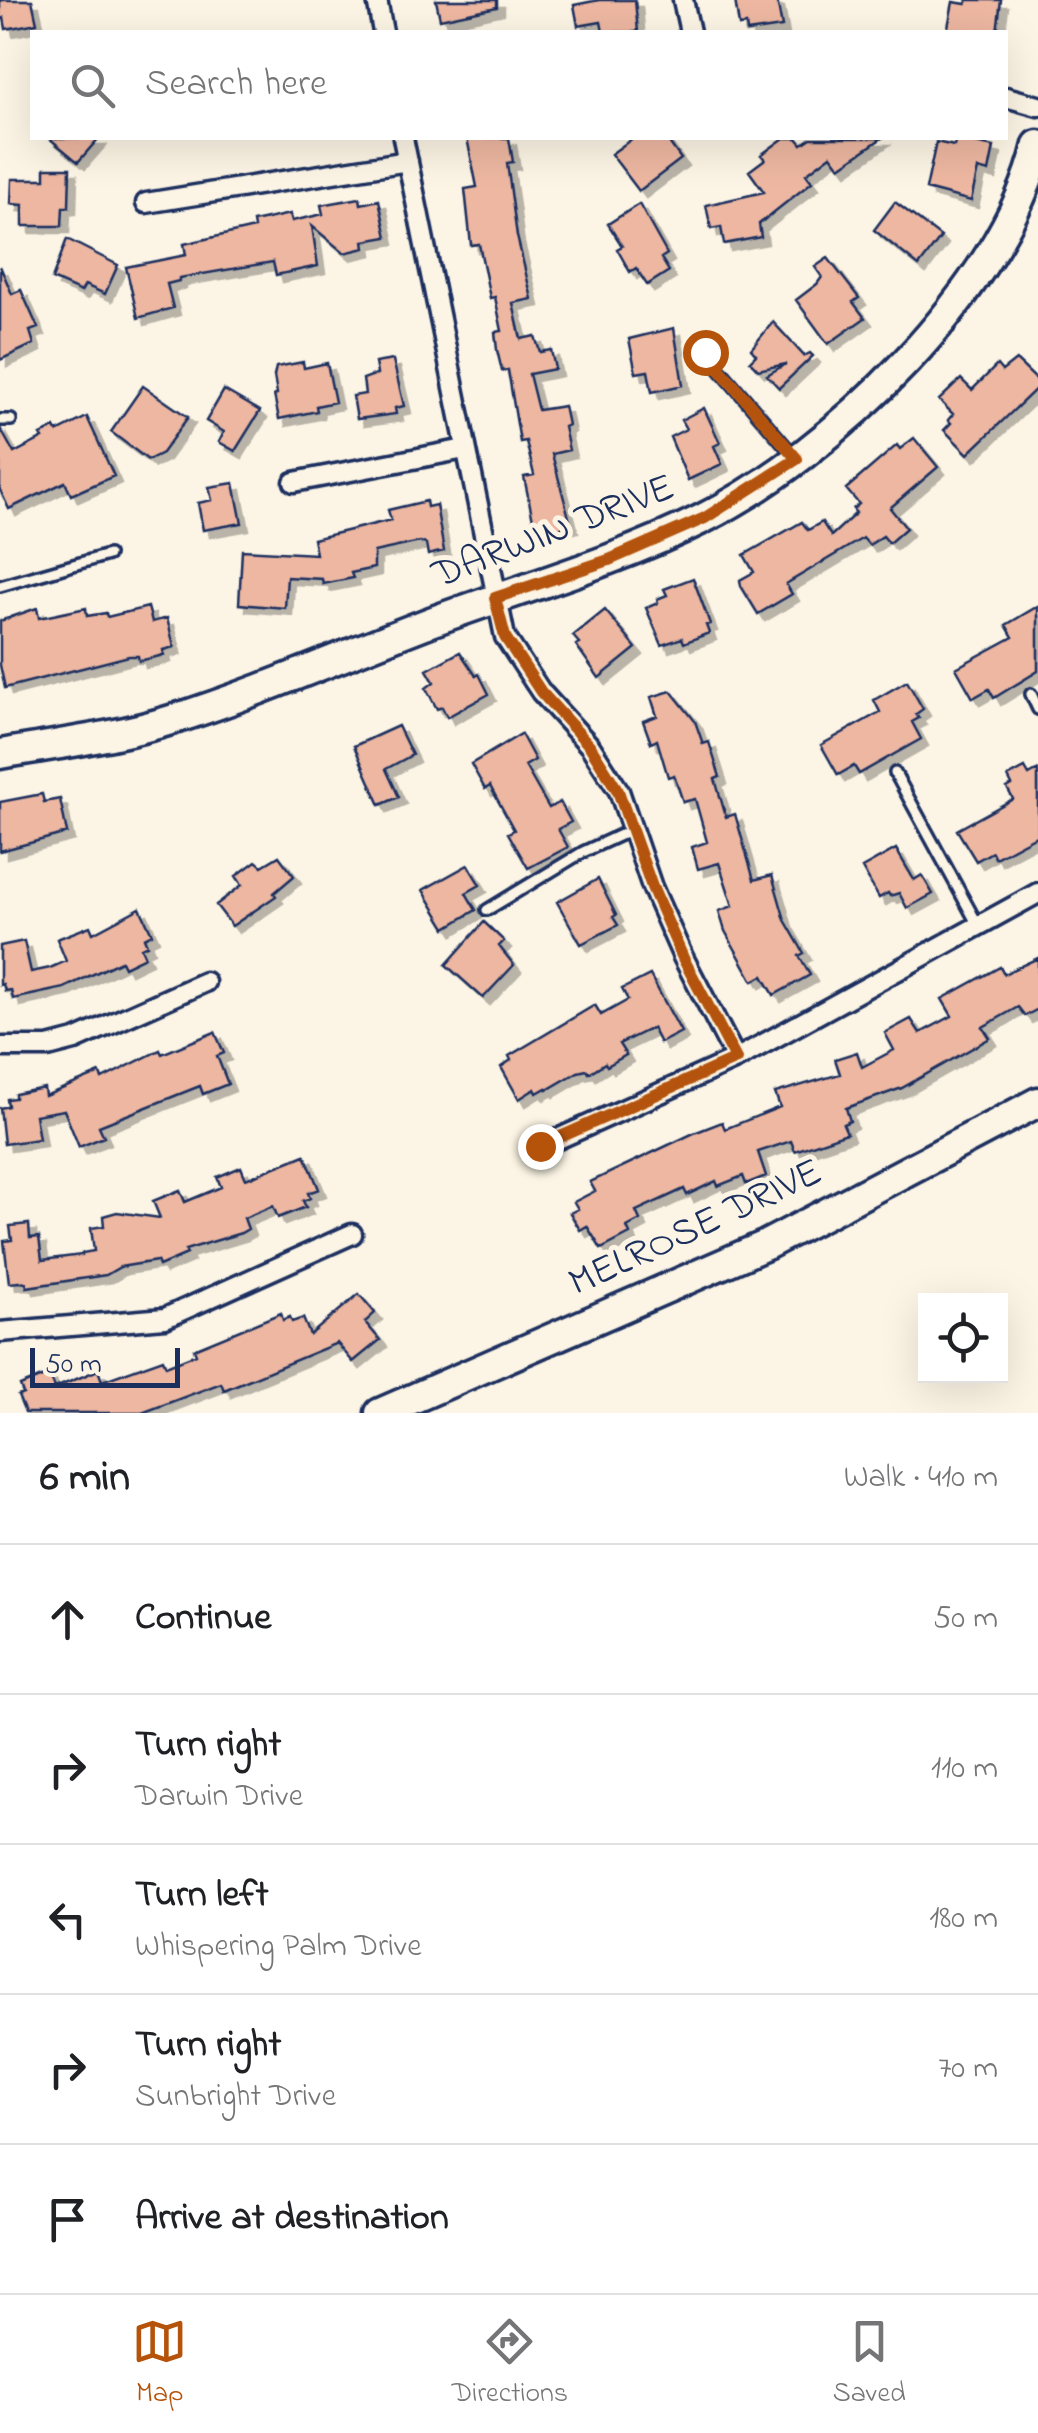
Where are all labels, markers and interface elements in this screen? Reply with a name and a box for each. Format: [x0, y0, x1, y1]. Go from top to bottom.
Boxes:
search box [30, 30, 1008, 140]
text: Search here [145, 57, 327, 113]
icon: search [65, 58, 120, 113]
route start [683, 330, 729, 376]
street label: DARWIN DRIVE [423, 460, 684, 607]
route end [518, 1124, 564, 1170]
street label: MELROSE DRIVE [560, 1144, 832, 1314]
map controls [918, 1293, 1008, 1383]
button: locate [918, 1293, 1008, 1383]
scale bar [30, 1343, 180, 1388]
text: 50 m [45, 1345, 102, 1386]
text: 6 min [40, 1448, 130, 1509]
text: Walk · 410 m [844, 1455, 998, 1502]
text: Continue [135, 1591, 271, 1647]
icon: ahead [40, 1592, 95, 1647]
text: 50 m [933, 1596, 998, 1643]
text: Turn right [135, 1718, 281, 1774]
icon: right [40, 1742, 95, 1797]
text: 110 m [931, 1746, 998, 1793]
text: Darwin Drive [135, 1774, 303, 1821]
text: Turn left [135, 1868, 268, 1924]
icon: left [40, 1892, 95, 1947]
text: 180 m [929, 1896, 998, 1943]
text: Whispering Palm Drive [135, 1924, 422, 1971]
text: Turn right [135, 2018, 281, 2074]
icon: right [40, 2042, 95, 2097]
text: 70 m [938, 2046, 998, 2093]
text: Sunbright Drive [135, 2074, 336, 2121]
text: Arrive at destination [135, 2191, 449, 2247]
icon: arrive [40, 2192, 95, 2247]
tab: Map [132, 2314, 187, 2415]
tab: Directions [452, 2314, 568, 2415]
tab: Saved [833, 2314, 906, 2415]

